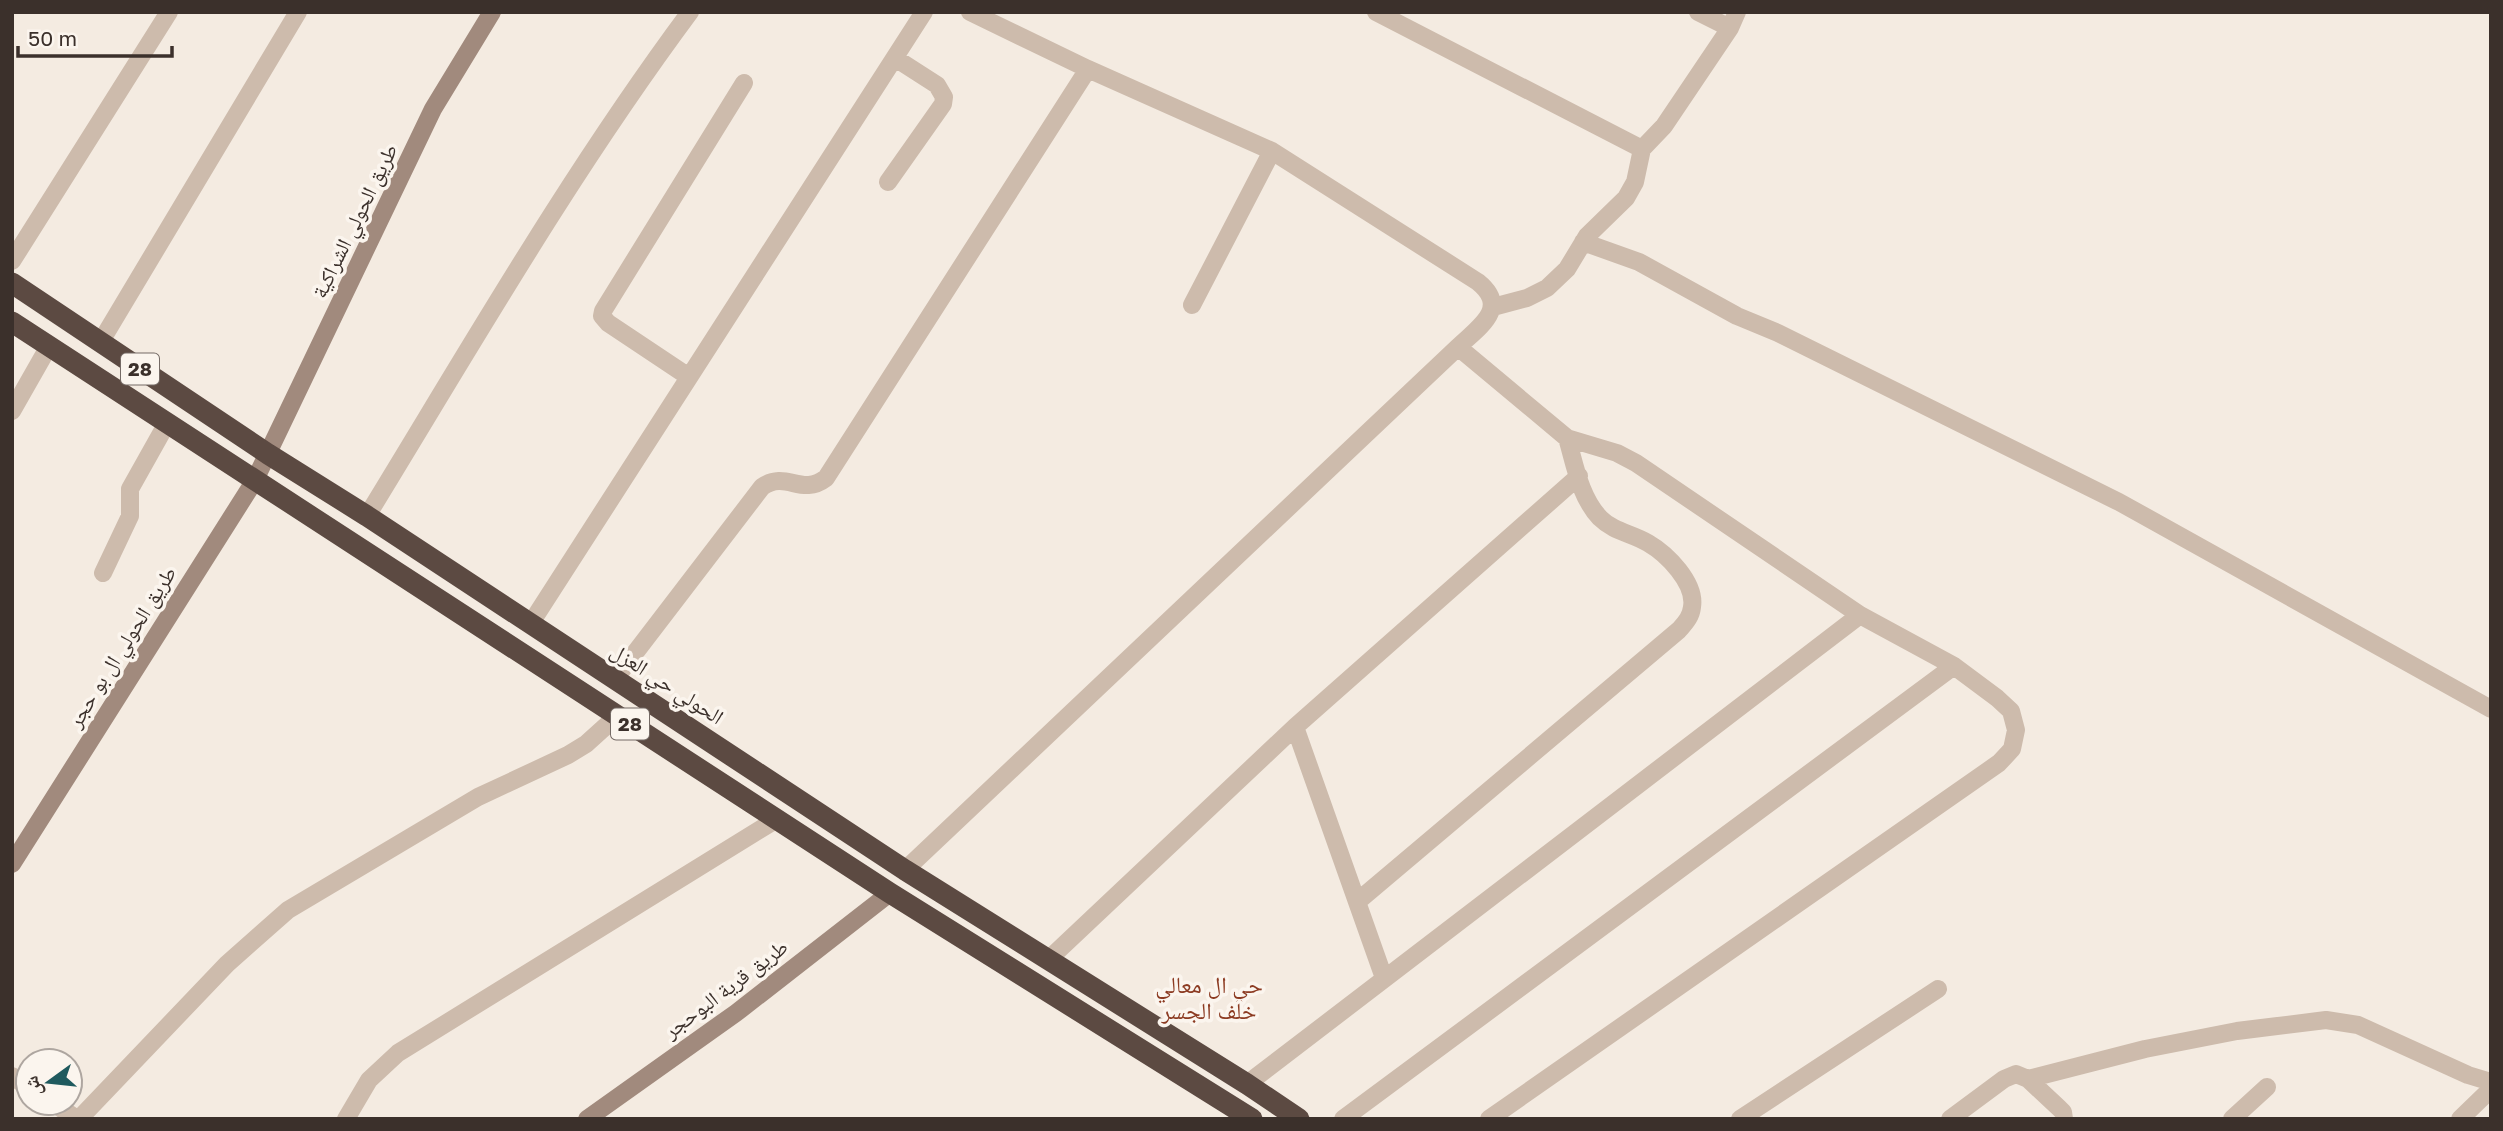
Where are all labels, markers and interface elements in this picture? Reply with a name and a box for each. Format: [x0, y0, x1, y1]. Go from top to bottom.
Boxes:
scale bar [18, 14, 172, 58]
text: 50 m [28, 25, 77, 51]
street label: طريق الحولي الشراكية [306, 139, 407, 304]
road number: 28 [121, 354, 159, 384]
street label: طريق الحولي ال بو حجر [61, 561, 185, 735]
street label: الحولي حي العزل [604, 637, 729, 733]
road number: 28 [611, 708, 649, 740]
street label: طريق قرية البوحجر [657, 933, 793, 1045]
district label: حي ال معالي خلف الجسر [1155, 970, 1263, 1024]
north arrow [14, 1047, 84, 1117]
text: ش [18, 1074, 47, 1099]

